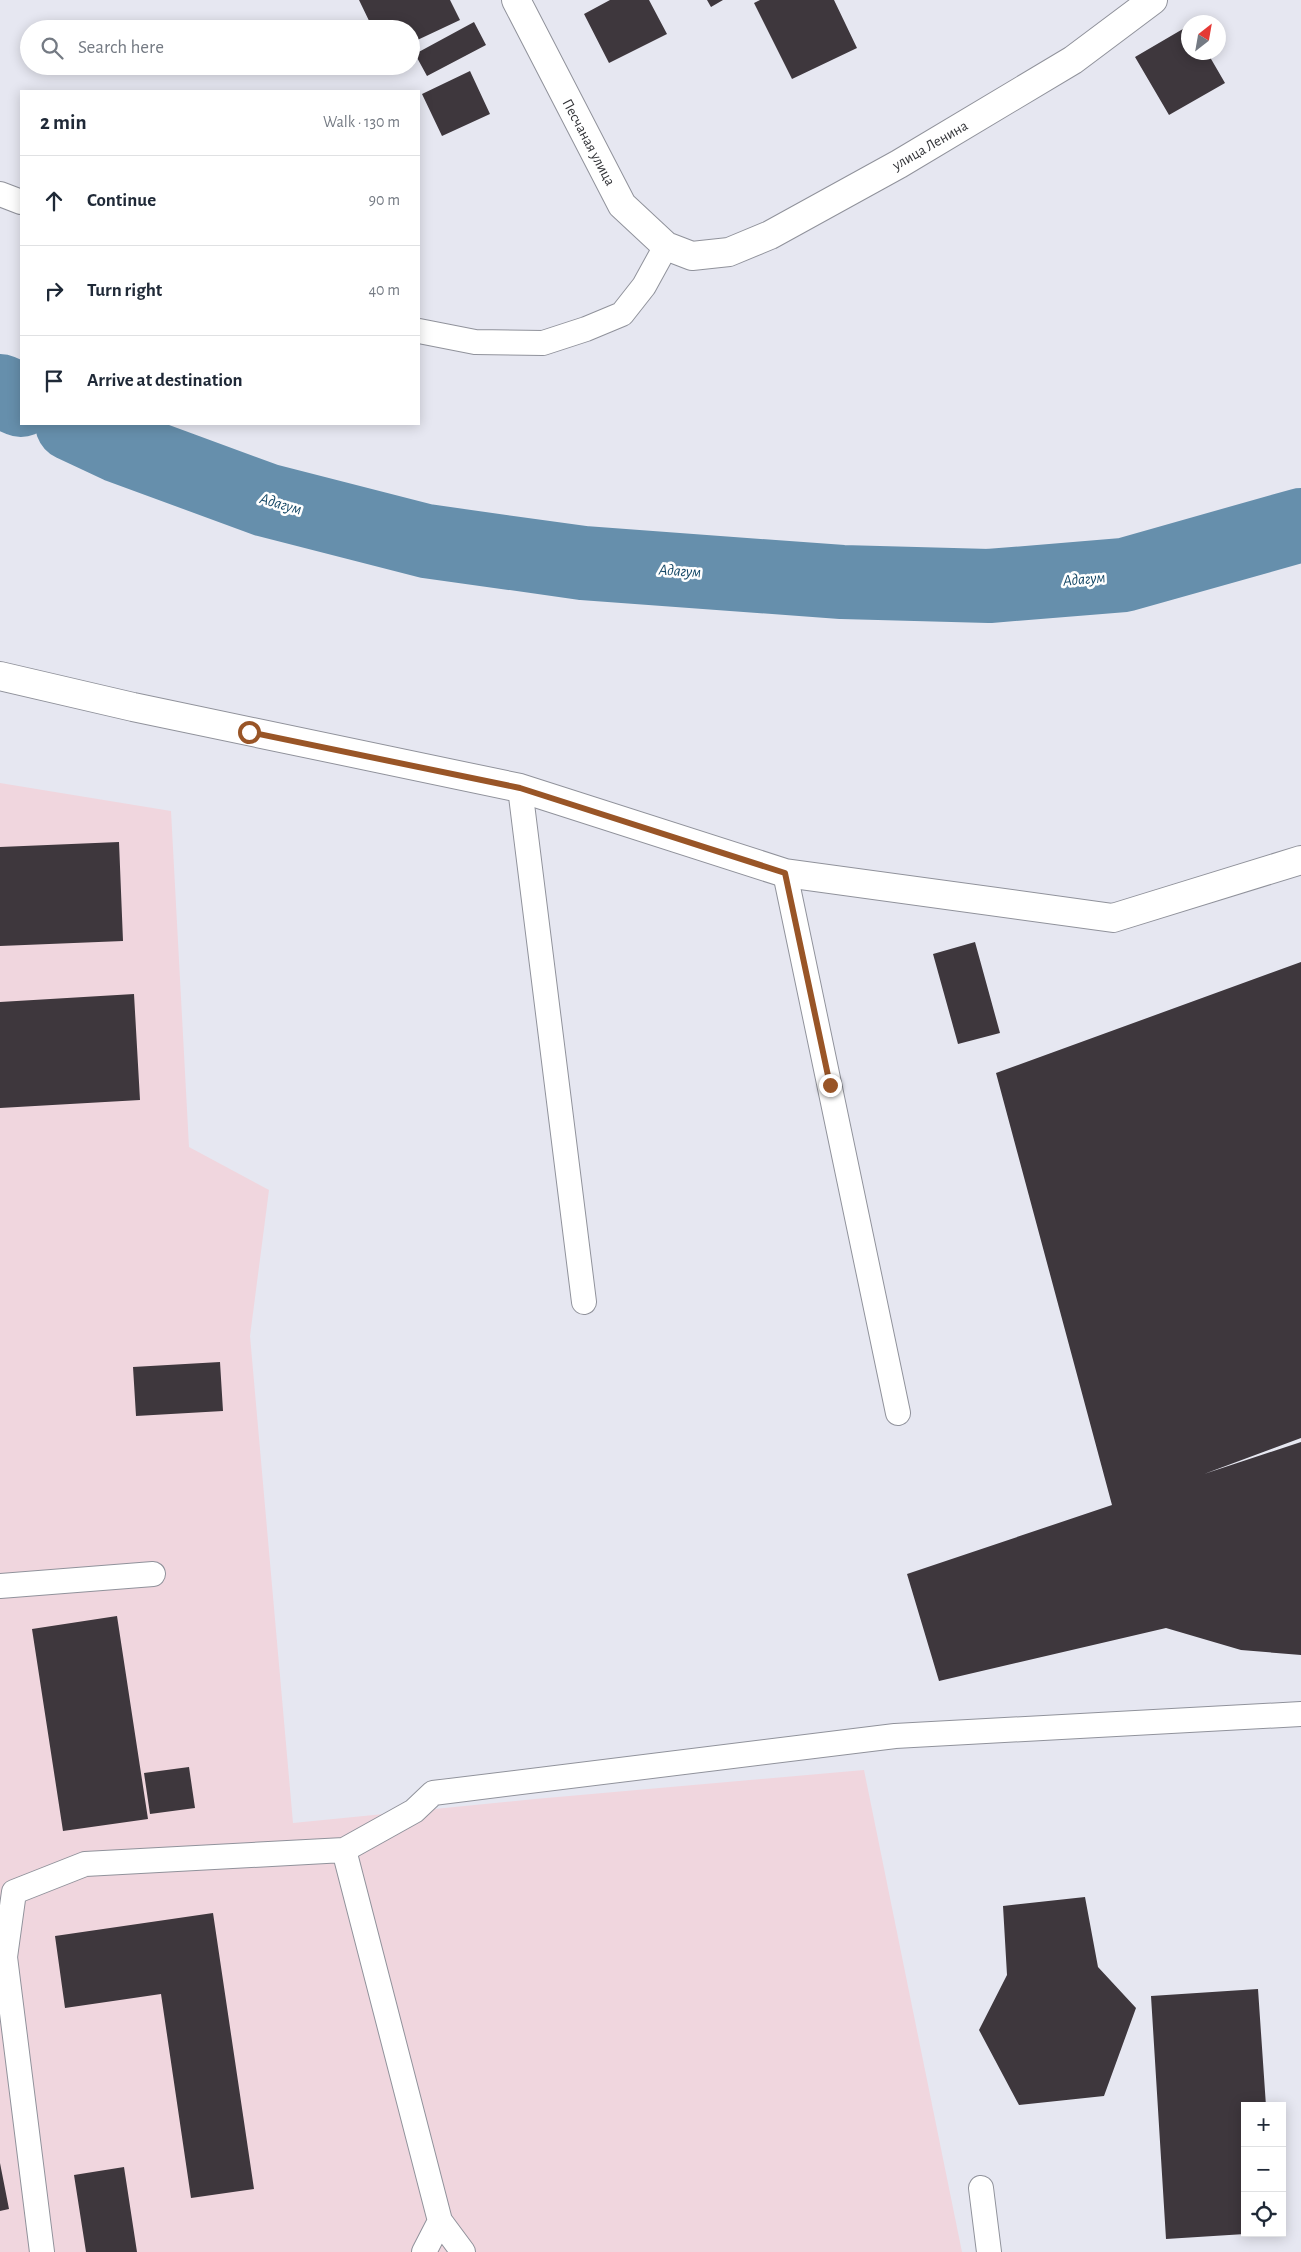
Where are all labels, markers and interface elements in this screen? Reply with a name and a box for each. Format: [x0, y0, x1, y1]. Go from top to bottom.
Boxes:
north arrow [1181, 15, 1226, 60]
search box [20, 20, 420, 75]
icon: search [38, 34, 66, 62]
text: Search here [78, 38, 164, 57]
street label: Песчаная улица [559, 96, 618, 188]
text: 2 min [40, 112, 87, 133]
text: Walk · 130 m [323, 114, 400, 130]
street label: улица Ленина [889, 118, 971, 173]
icon: ahead [40, 187, 68, 215]
text: Continue [87, 191, 156, 210]
text: 90 m [369, 192, 400, 208]
icon: right [40, 277, 68, 305]
text: Turn right [87, 281, 162, 300]
text: 40 m [368, 282, 400, 298]
icon: arrive [40, 367, 68, 395]
text: Arrive at destination [87, 371, 243, 390]
water label: Адагум [257, 490, 304, 518]
water label: Адагум [657, 561, 702, 580]
water label: Адагум [1061, 569, 1106, 589]
route start [238, 721, 261, 744]
route end [819, 1074, 842, 1097]
map controls [1241, 2102, 1286, 2237]
button: + [1241, 2102, 1286, 2147]
button: − [1241, 2147, 1286, 2192]
button: locate [1241, 2192, 1286, 2237]

